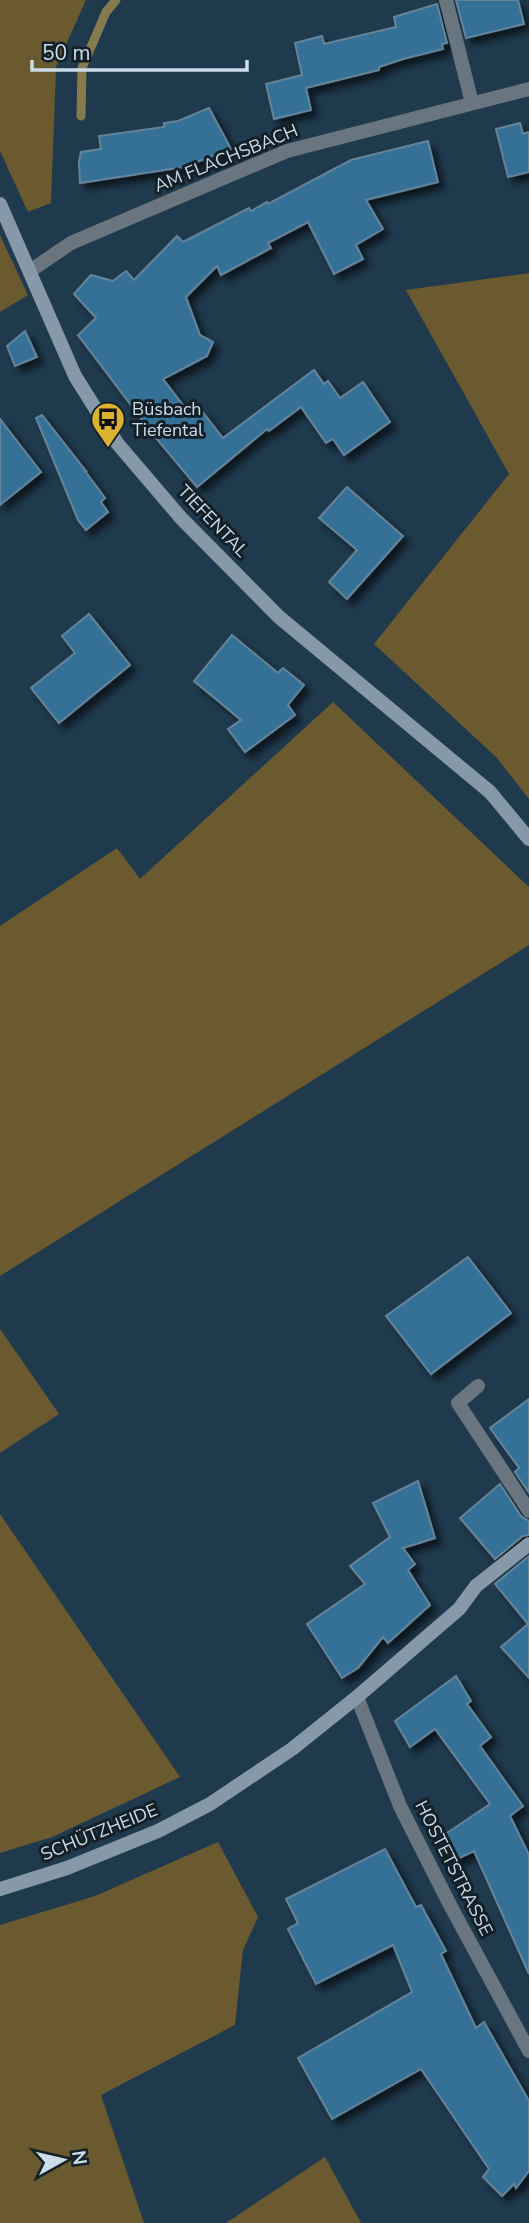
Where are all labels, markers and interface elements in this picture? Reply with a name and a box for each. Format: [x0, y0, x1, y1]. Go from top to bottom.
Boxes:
scale bar [32, 28, 247, 72]
text: 50 m [42, 39, 91, 67]
street label: AM FLACHSBACH [151, 118, 301, 198]
place label: Büsbach Tiefental [132, 397, 204, 442]
bus stop icon: Büsbach Tiefental [89, 400, 127, 449]
street label: TIEFENTAL [172, 480, 254, 563]
street label: HOSTETSTRASSE [410, 1796, 498, 1940]
street label: SCHÜTZHEIDE [37, 1798, 161, 1866]
north arrow [28, 2125, 98, 2195]
text: N [65, 2149, 93, 2167]

